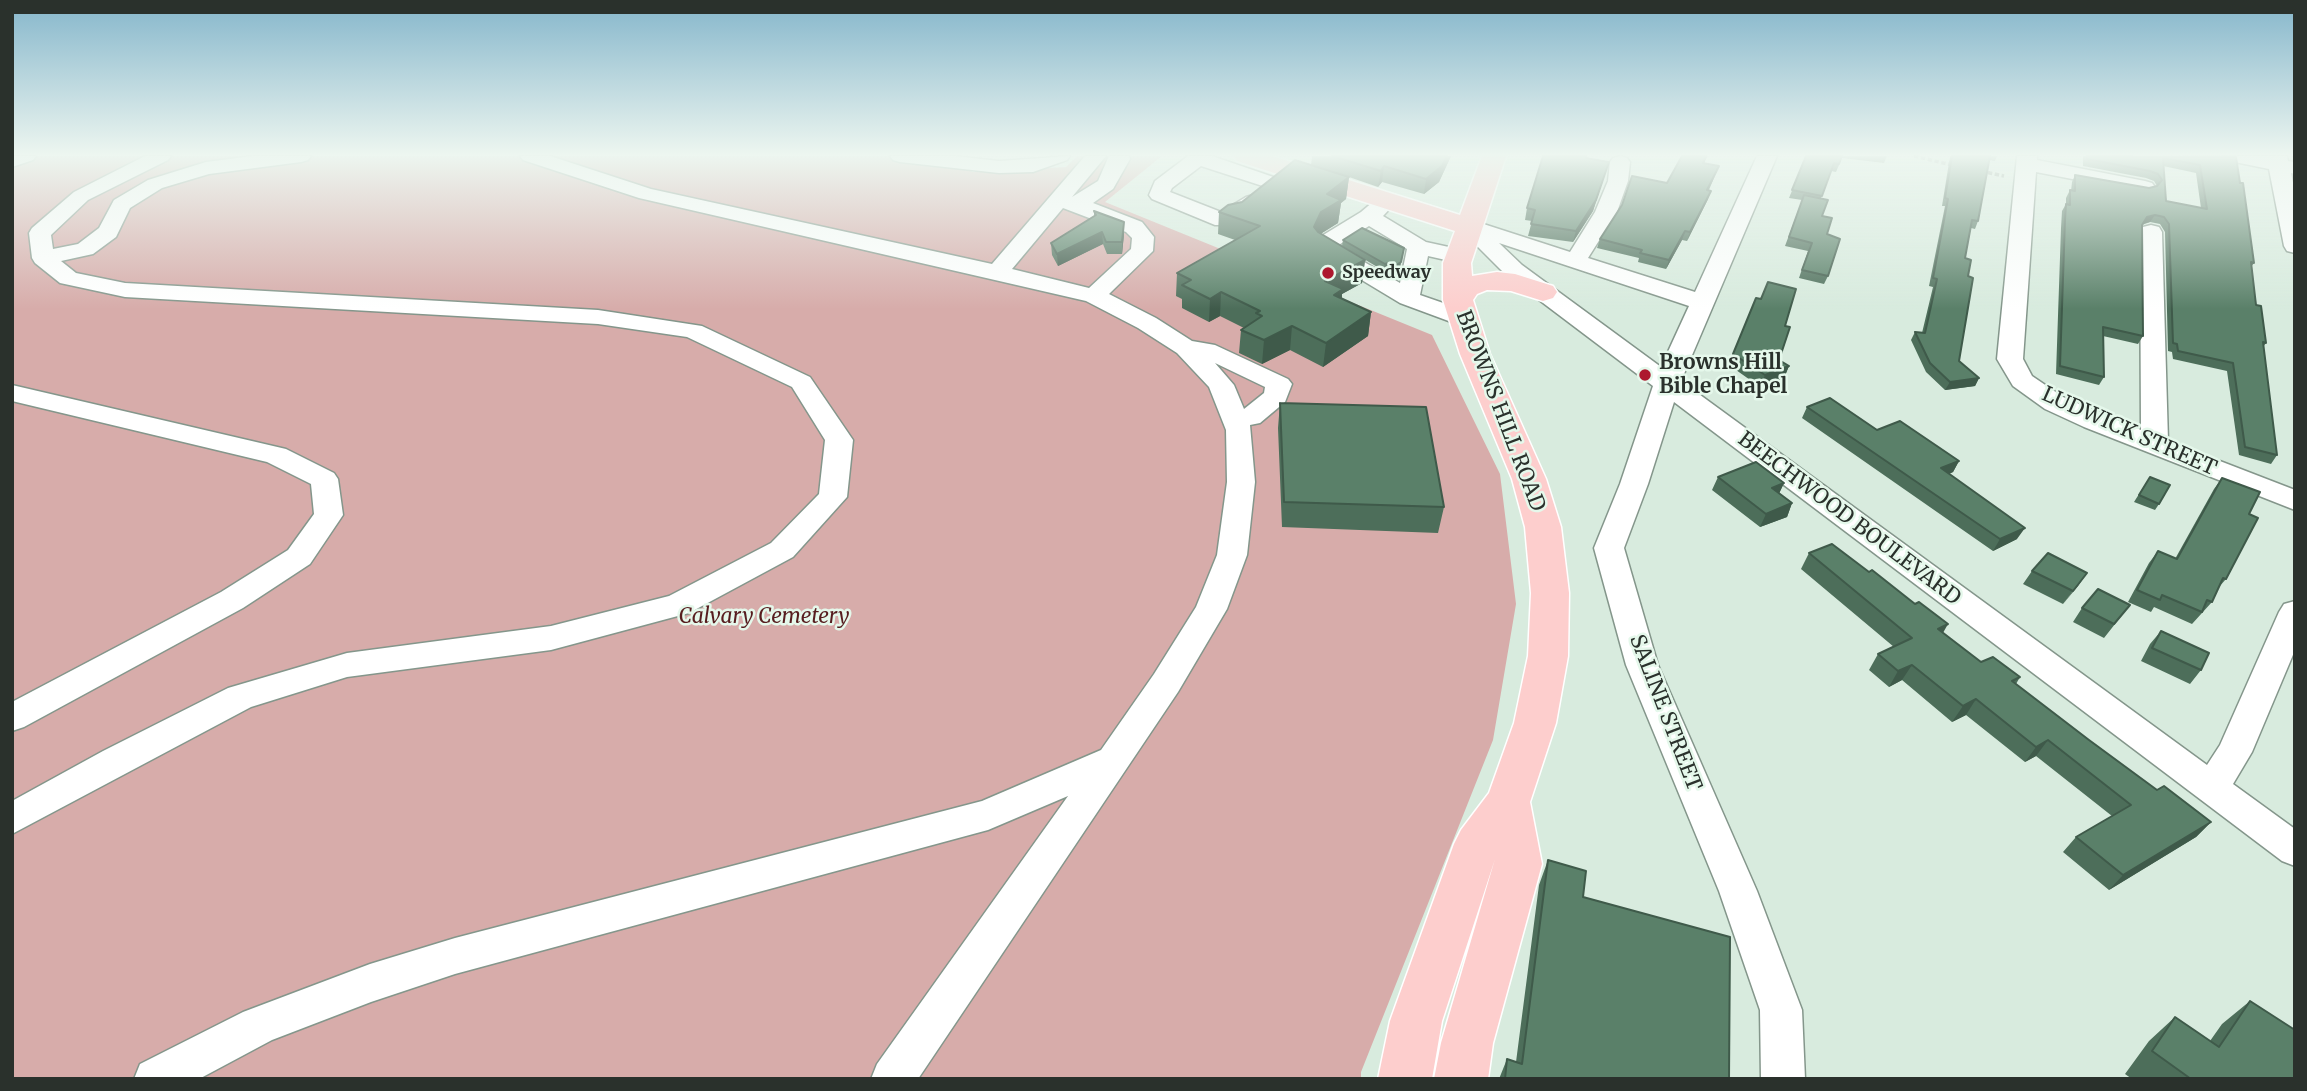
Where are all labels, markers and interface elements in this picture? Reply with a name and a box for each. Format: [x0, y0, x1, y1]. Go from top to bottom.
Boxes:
place label: Speedway [1342, 262, 1431, 284]
marker: Speedway [1320, 265, 1336, 281]
street label: BROWNS HILL ROAD [1450, 307, 1550, 515]
place label: Browns Hill Bible Chapel [1659, 350, 1787, 400]
marker: Browns Hill Bible Chapel [1637, 367, 1653, 383]
street label: LUDWICK STREET [2038, 382, 2220, 482]
street label: BEECHWOOD BOULEVARD [1733, 427, 1965, 611]
park label: Calvary Cemetery [678, 604, 850, 630]
street label: SALINE STREET [1624, 631, 1706, 795]

